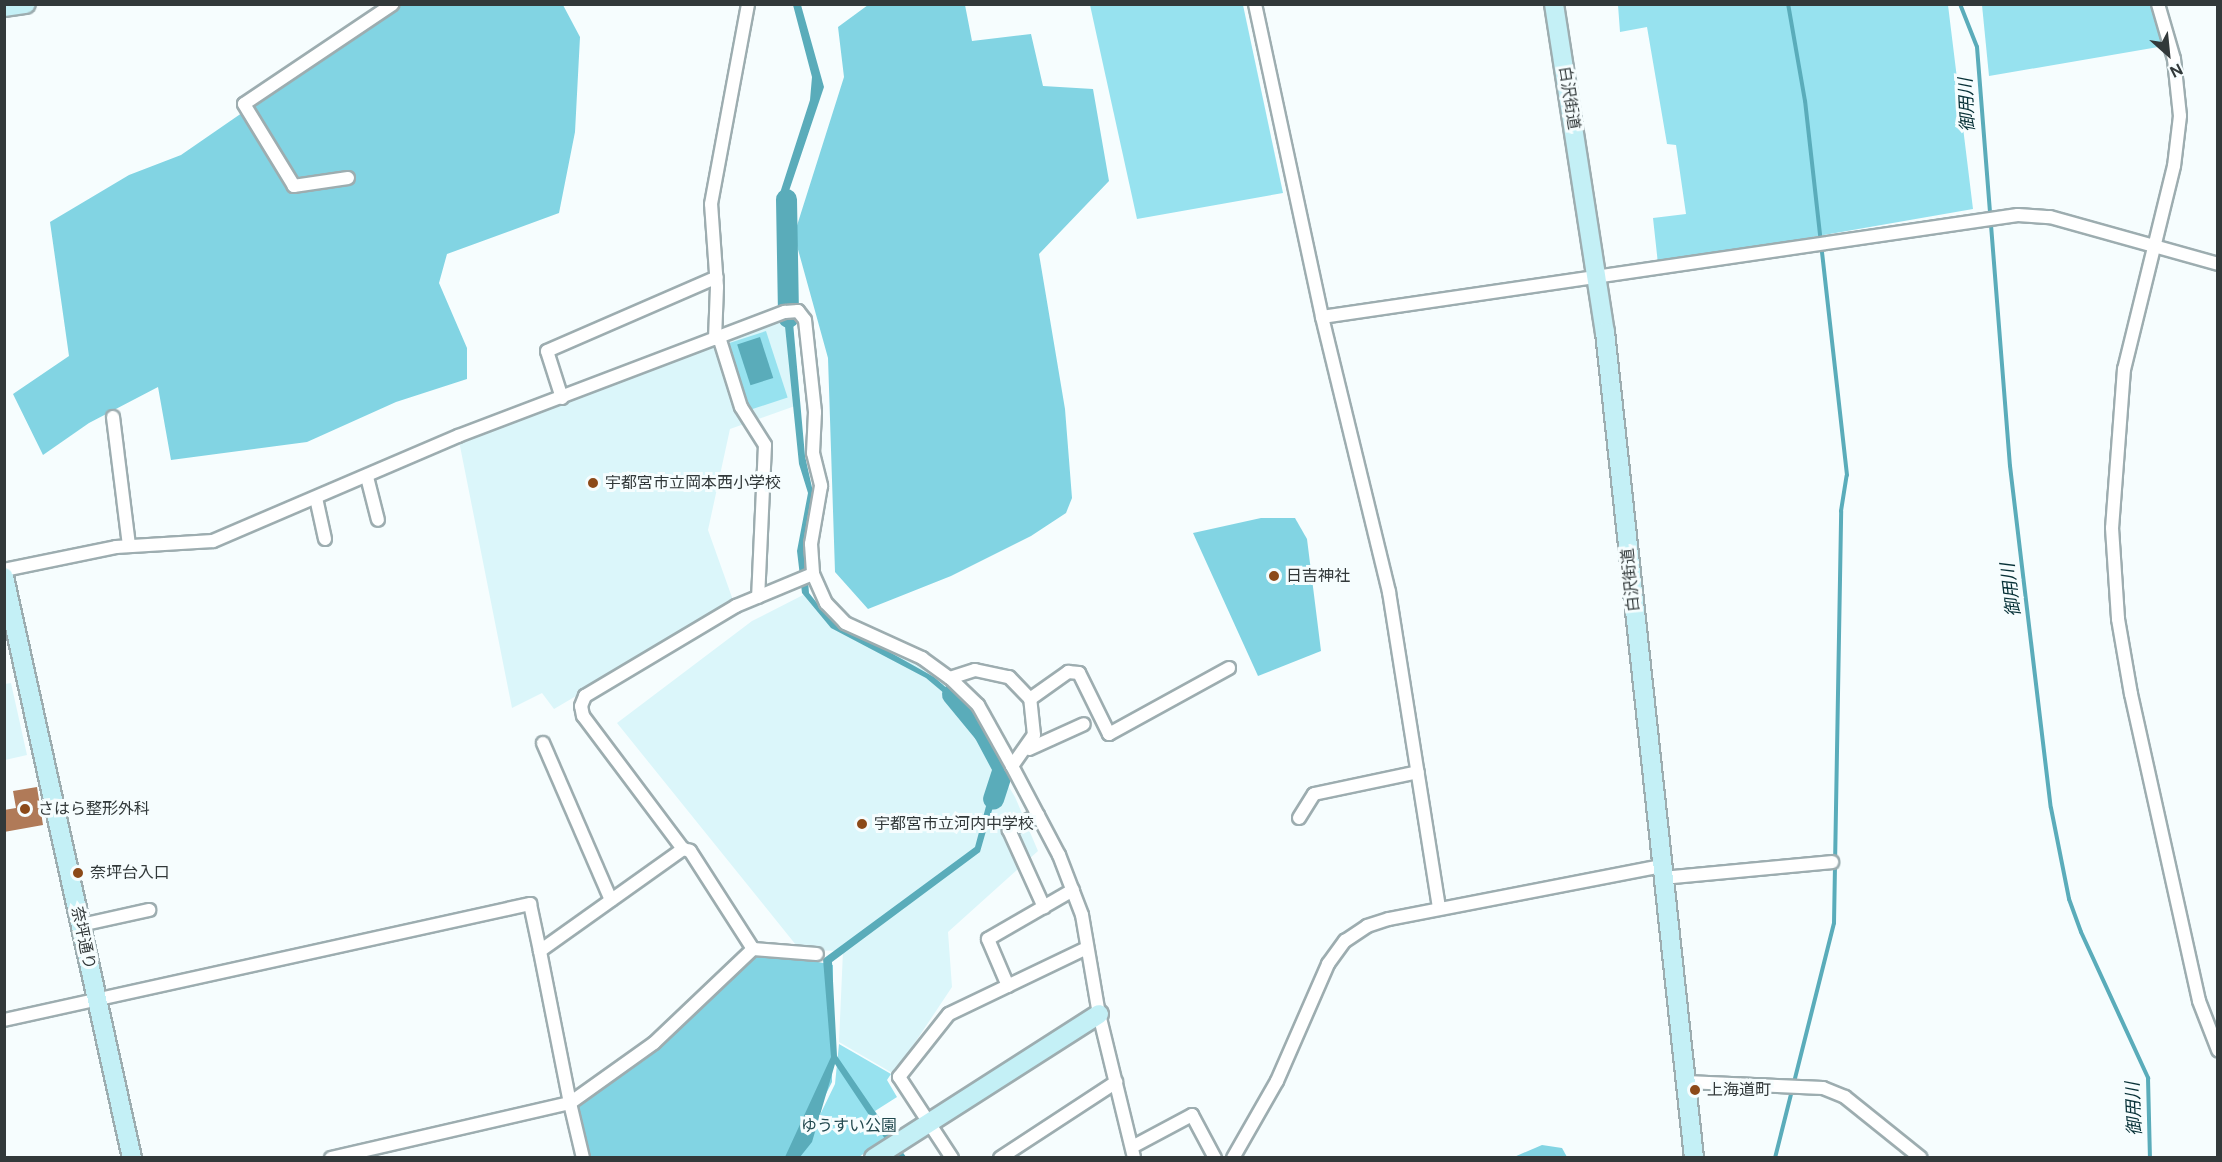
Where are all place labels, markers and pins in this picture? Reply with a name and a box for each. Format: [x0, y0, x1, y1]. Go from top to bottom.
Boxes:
place label: 宇都宮市立岡本西小学校 [605, 473, 781, 493]
marker: 宇都宮市立岡本西小学校 [586, 476, 600, 490]
place label: 日吉神社 [1286, 566, 1350, 586]
marker: 日吉神社 [1267, 569, 1281, 583]
place label: さはら整形外科 [38, 799, 150, 819]
marker: さはら整形外科 [16, 800, 34, 818]
place label: 宇都宮市立河内中学校 [874, 814, 1034, 834]
marker: 宇都宮市立河内中学校 [855, 817, 869, 831]
place label: 奈坪台入口 [90, 863, 170, 883]
marker: 奈坪台入口 [71, 866, 85, 880]
place label: 上海道町 [1707, 1080, 1771, 1100]
marker: 上海道町 [1688, 1083, 1702, 1097]

